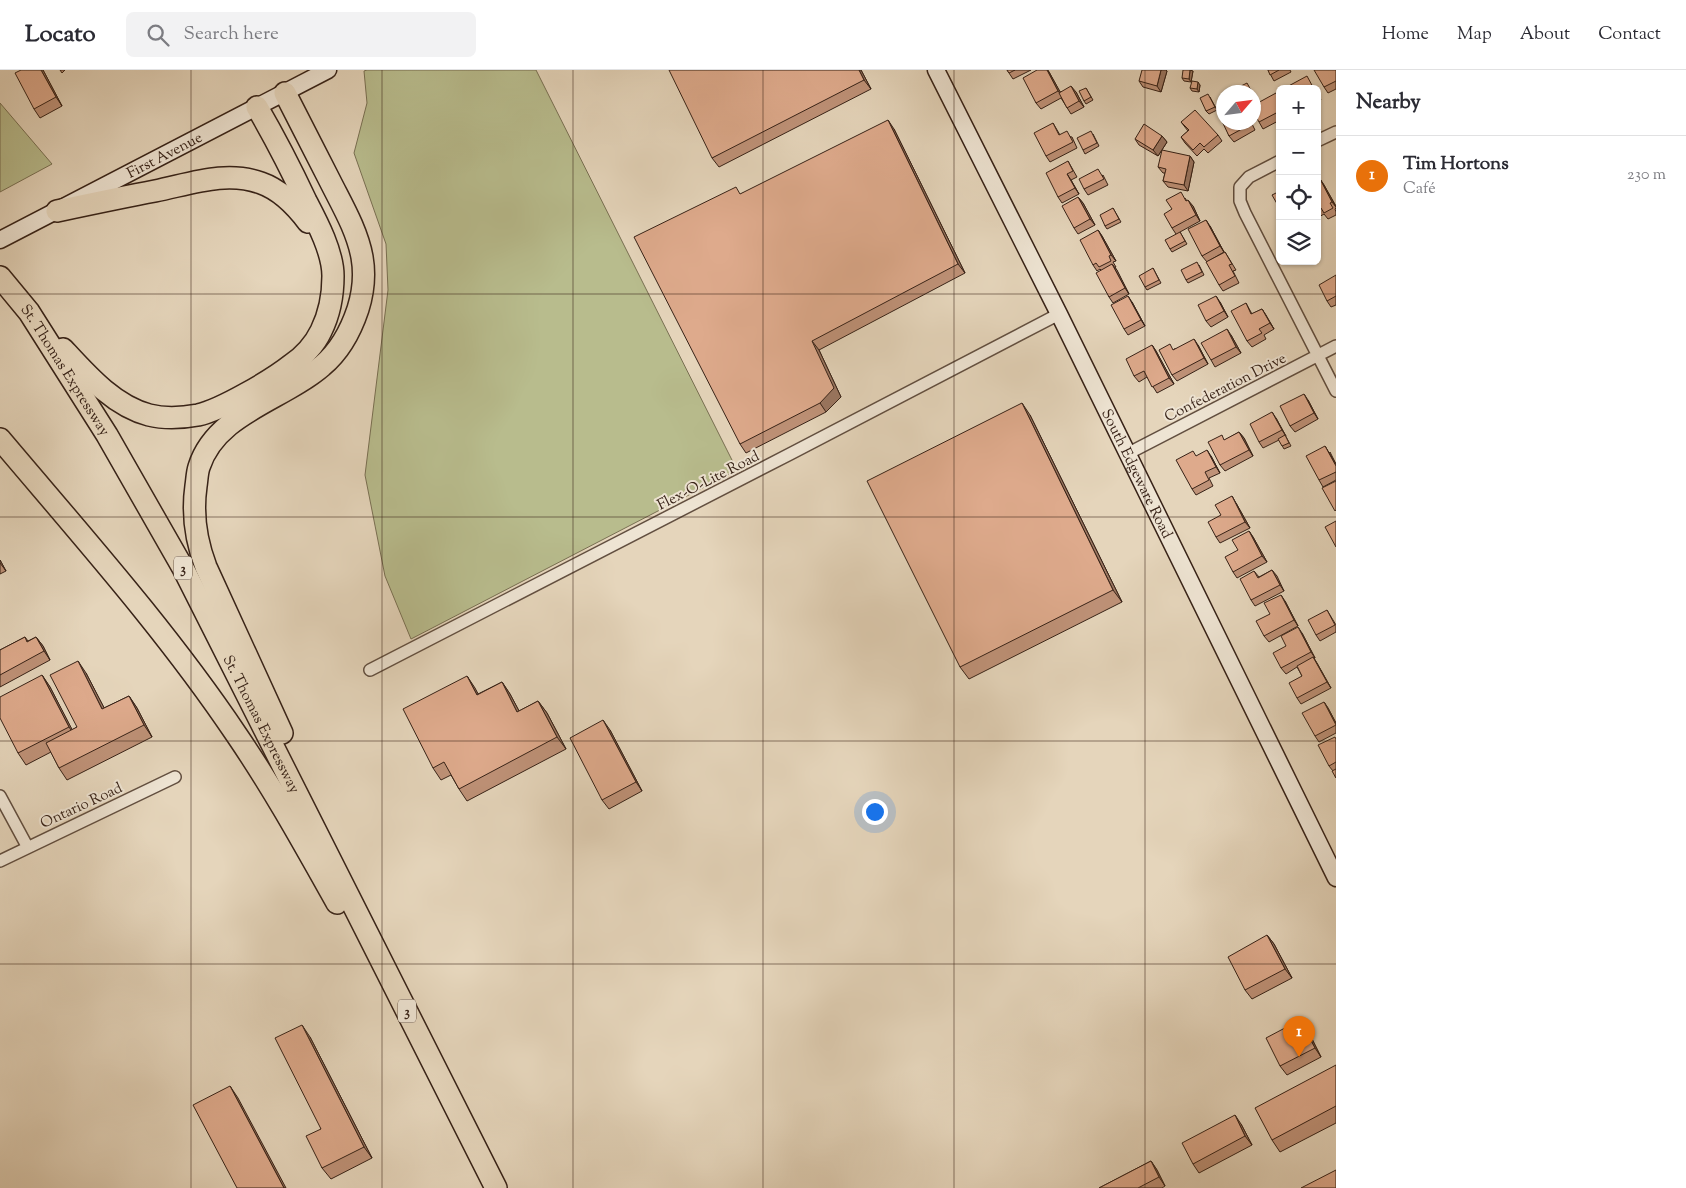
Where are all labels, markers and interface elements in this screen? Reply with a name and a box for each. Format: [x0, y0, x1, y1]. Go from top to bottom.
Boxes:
search box [126, 12, 476, 57]
text: Locato [25, 18, 96, 52]
icon: search [144, 21, 172, 49]
text: Search here [184, 21, 279, 48]
text: Home [1382, 22, 1429, 48]
text: Map [1457, 22, 1492, 48]
text: About [1520, 22, 1570, 48]
text: Contact [1598, 22, 1661, 48]
north arrow [1216, 85, 1261, 130]
map controls [1276, 85, 1321, 265]
button: + [1276, 85, 1321, 130]
text: Nearby [1356, 88, 1421, 118]
street label: First Avenue [124, 128, 206, 184]
button: − [1276, 130, 1321, 175]
text: Tim Hortons [1403, 151, 1509, 178]
text: 1 [1369, 164, 1375, 187]
text: 230 m [1627, 164, 1666, 187]
button: locate [1276, 175, 1321, 220]
text: Café [1403, 178, 1436, 201]
button: layers [1276, 220, 1321, 265]
street label: St. Thomas Expressway [15, 300, 114, 441]
street label: Confederation Drive [1161, 349, 1290, 428]
street label: South Edgeware Road [1095, 406, 1177, 543]
street label: Flex-O-Lite Road [654, 446, 764, 516]
road number: 3 [174, 556, 192, 579]
street label: St. Thomas Expressway [217, 652, 304, 798]
street label: Ontario Road [37, 778, 127, 835]
your location [862, 799, 888, 825]
road number: 3 [398, 999, 416, 1022]
pin: 1 [1283, 1016, 1315, 1057]

